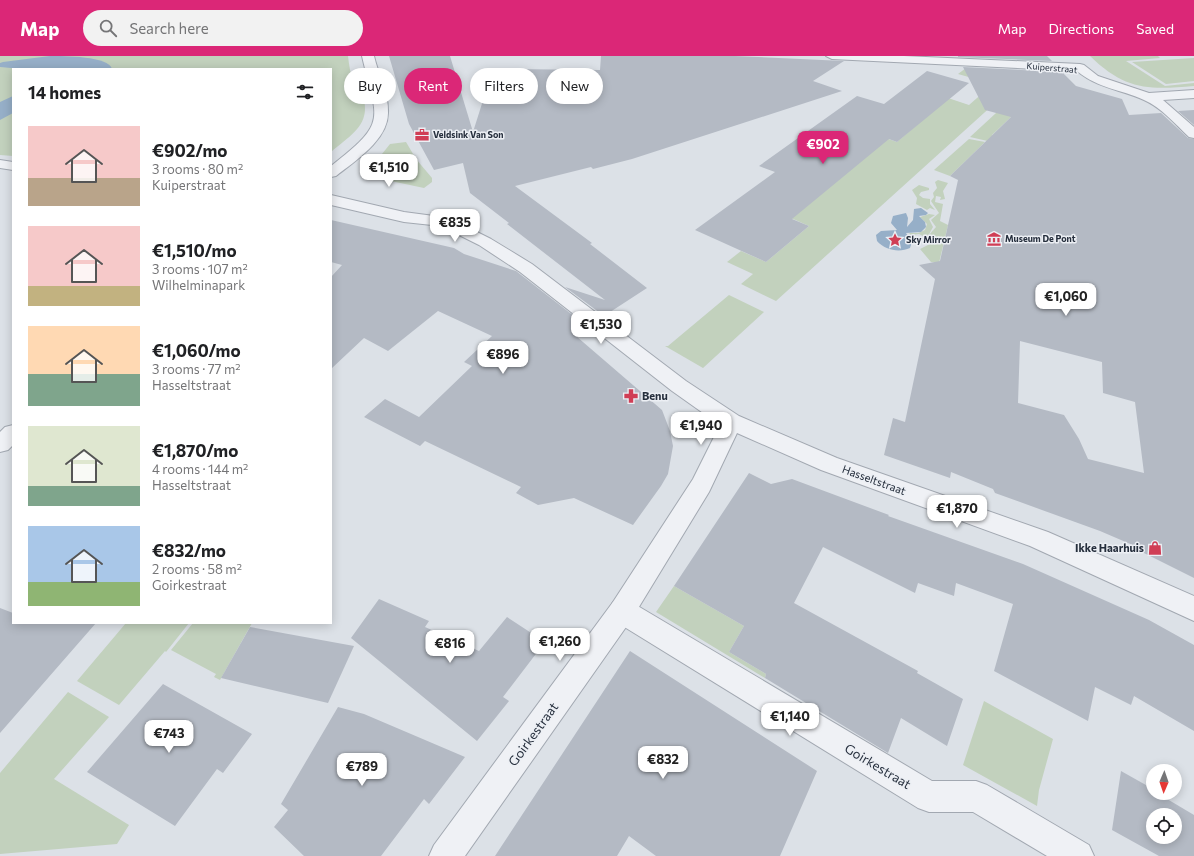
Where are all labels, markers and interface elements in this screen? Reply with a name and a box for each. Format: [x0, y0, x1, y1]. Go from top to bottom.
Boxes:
search box [83, 10, 363, 46]
text: Map [20, 17, 59, 40]
icon: search [97, 17, 119, 39]
text: Search here [129, 19, 209, 37]
text: Map [998, 20, 1027, 37]
text: Directions [1049, 20, 1114, 37]
text: Saved [1136, 20, 1174, 37]
street label: Kuiperstraat [1026, 60, 1078, 75]
chip: Buy [344, 68, 396, 104]
chip: Rent [404, 68, 462, 104]
chip: Filters [470, 68, 538, 104]
chip: New [546, 68, 603, 104]
icon: filters [294, 81, 316, 103]
text: 14 homes [28, 82, 101, 103]
office icon: Veldsink Van Son [414, 127, 430, 143]
place label: Veldsink Van Son [433, 129, 504, 140]
pin: €902 [799, 131, 847, 165]
text: €902 [806, 136, 840, 152]
text: €902/mo [152, 140, 227, 161]
icon: home [60, 142, 108, 190]
pin: €1,510 [356, 154, 422, 188]
text: €1,510 [369, 159, 409, 175]
text: 3 rooms · 80 m² [152, 161, 243, 177]
text: Kuiperstraat [152, 177, 226, 193]
pin: €835 [431, 209, 479, 243]
text: €835 [439, 214, 471, 230]
museum icon: Museum De Pont [986, 231, 1002, 247]
place icon: Sky Mirror [887, 232, 903, 248]
place label: Museum De Pont [1005, 233, 1076, 244]
place label: Sky Mirror [906, 234, 951, 245]
text: €1,510/mo [152, 240, 237, 261]
icon: home [60, 242, 108, 290]
text: 3 rooms · 107 m² [152, 261, 248, 277]
text: Wilhelminapark [152, 277, 245, 293]
pin: €1,060 [1033, 283, 1099, 317]
text: €1,060 [1044, 288, 1088, 304]
pin: €1,530 [568, 311, 634, 345]
text: €1,530 [580, 316, 622, 332]
text: €1,060/mo [152, 340, 241, 361]
pin: €896 [479, 341, 527, 375]
icon: home [60, 342, 108, 390]
text: €896 [486, 346, 520, 362]
text: 3 rooms · 77 m² [152, 361, 241, 377]
text: Hasseltstraat [152, 377, 231, 393]
pharmacy icon: Benu [623, 388, 639, 404]
place label: Benu [642, 389, 668, 402]
pin: €1,940 [668, 412, 734, 446]
text: €1,940 [680, 417, 722, 433]
text: €1,870/mo [152, 440, 238, 461]
icon: home [60, 442, 108, 490]
text: 4 rooms · 144 m² [152, 461, 248, 477]
street label: Hasseltstraat [841, 462, 908, 497]
text: Hasseltstraat [152, 477, 231, 493]
pin: €1,870 [924, 495, 990, 529]
text: €1,870 [936, 500, 978, 516]
text: €832/mo [152, 540, 226, 561]
shop icon: Ikke Haarhuis [1147, 540, 1163, 556]
place label: Ikke Haarhuis [1075, 541, 1144, 554]
icon: home [60, 542, 108, 590]
text: 2 rooms · 58 m² [152, 561, 242, 577]
text: Goirkestraat [152, 577, 227, 593]
pin: €1,260 [527, 628, 593, 662]
pin: €816 [426, 630, 474, 664]
text: €1,260 [539, 633, 581, 649]
text: €816 [434, 635, 466, 651]
street label: Goirkestraat [505, 699, 561, 769]
pin: €1,140 [757, 703, 823, 737]
text: €1,140 [770, 708, 810, 724]
pin: €743 [145, 720, 193, 754]
text: €743 [153, 725, 185, 741]
street label: Goirkestraat [842, 740, 914, 792]
pin: €832 [639, 746, 687, 780]
text: €832 [647, 751, 679, 767]
pin: €789 [338, 753, 386, 787]
text: €789 [346, 758, 378, 774]
north arrow [1146, 764, 1182, 800]
map controls [1146, 764, 1182, 844]
button: locate [1146, 808, 1182, 844]

